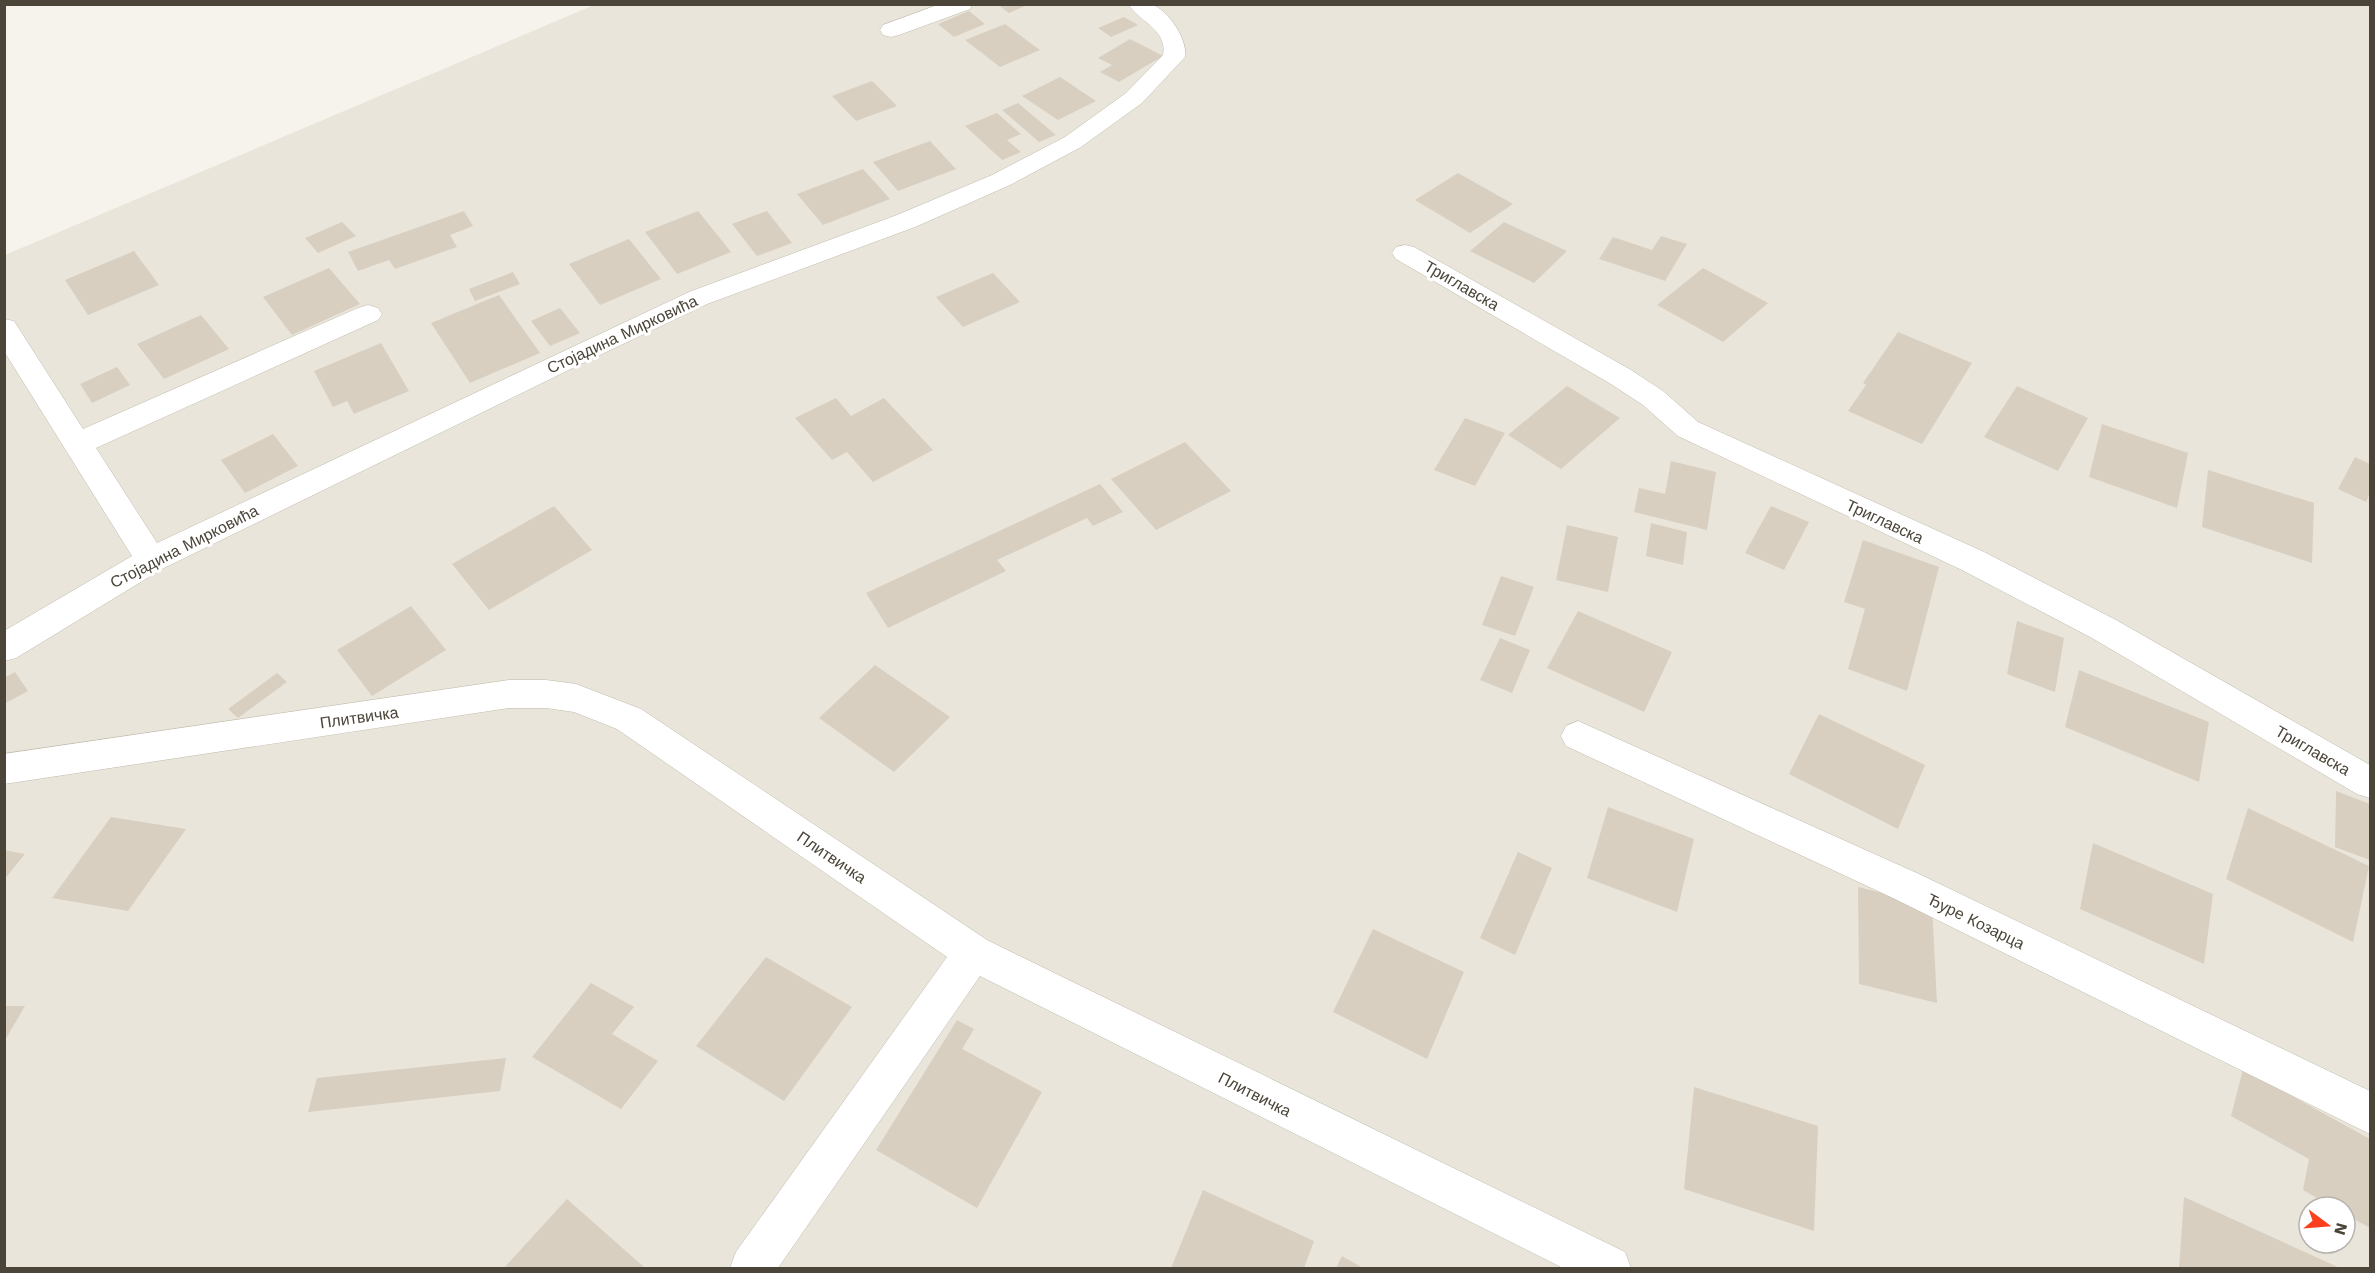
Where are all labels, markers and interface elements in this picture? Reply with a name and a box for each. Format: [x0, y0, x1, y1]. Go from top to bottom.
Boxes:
street label: Триглавска [1421, 256, 1503, 314]
street label: Стојадина Мирковића [544, 291, 701, 378]
street label: Триглавска [1843, 495, 1927, 548]
street label: Стојадина Мирковића [107, 501, 262, 592]
street label: Плитвичка [319, 703, 400, 732]
street label: Триглавска [2272, 721, 2354, 779]
street label: Плитвичка [794, 827, 870, 887]
street label: Ђуре Козарца [1924, 890, 2028, 953]
street label: Плитвичка [1215, 1068, 1294, 1121]
north arrow [2297, 1195, 2357, 1255]
text: N [2330, 1221, 2352, 1237]

